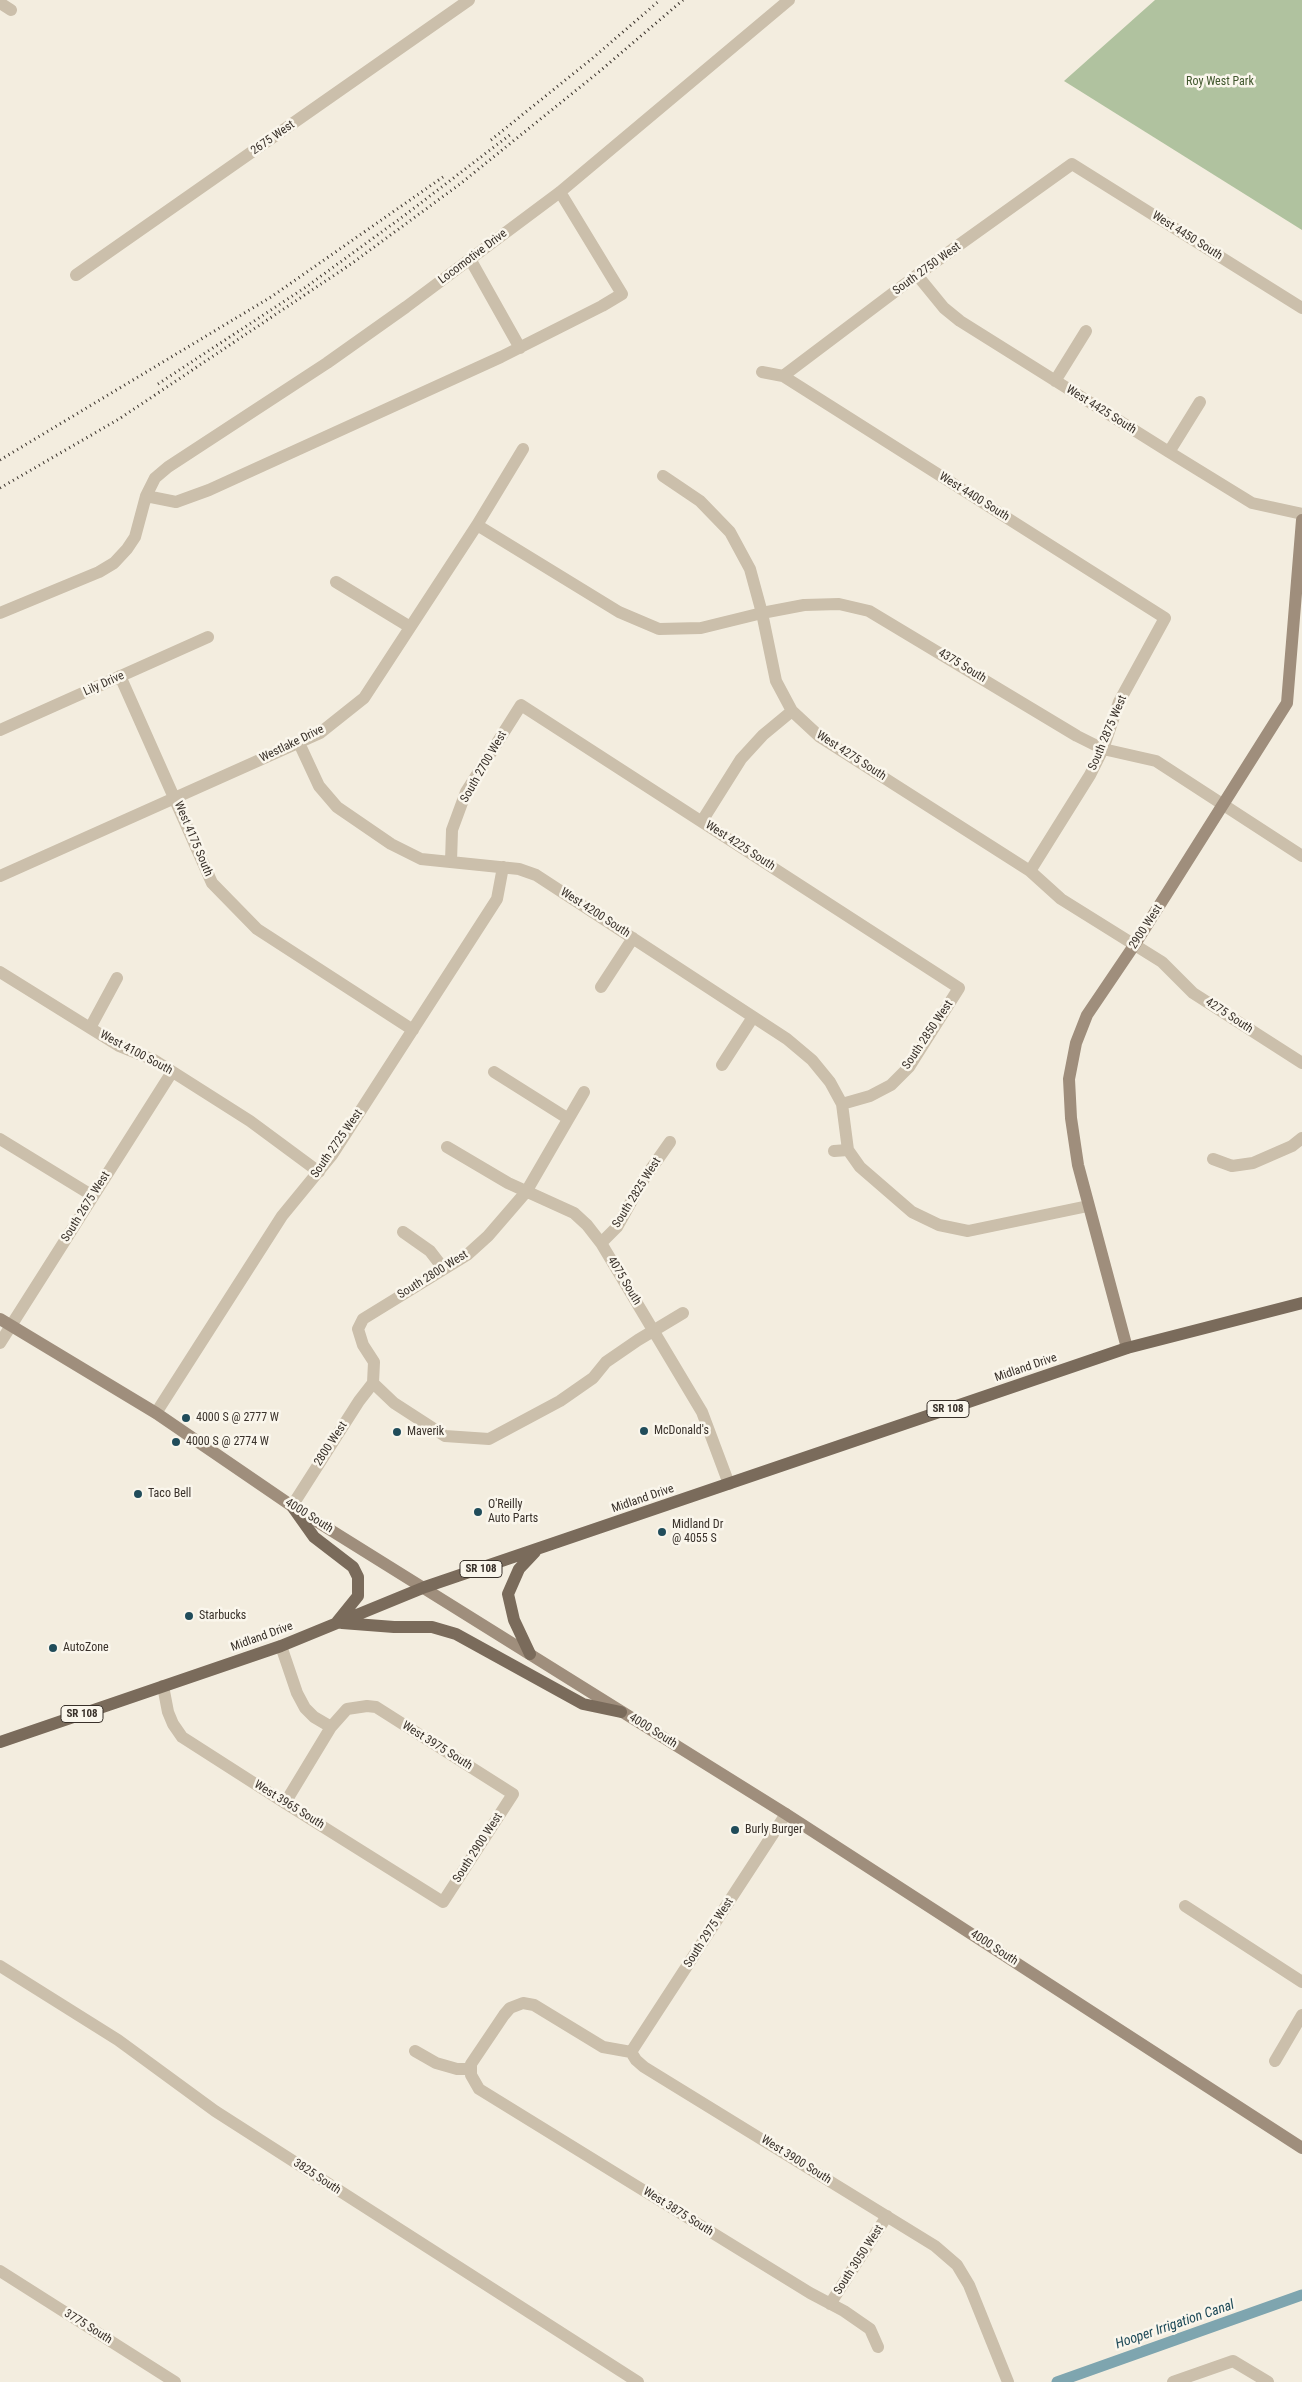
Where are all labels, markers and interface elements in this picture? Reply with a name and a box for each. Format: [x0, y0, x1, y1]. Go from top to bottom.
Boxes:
park label: Roy West Park [1186, 75, 1254, 89]
street label: 2675 West [248, 118, 298, 158]
street label: West 4450 South [1149, 209, 1225, 263]
street label: Locomotive Drive [436, 227, 510, 287]
street label: South 2750 West [890, 240, 964, 298]
street label: West 4425 South [1063, 383, 1139, 437]
street label: West 4400 South [936, 470, 1012, 524]
street label: 4375 South [935, 646, 989, 686]
street label: Lily Drive [81, 669, 127, 699]
street label: South 2875 West [1086, 693, 1130, 773]
street label: Westlake Drive [258, 722, 326, 766]
street label: West 4275 South [813, 728, 889, 784]
street label: South 2700 West [458, 729, 510, 805]
street label: West 4175 South [171, 799, 215, 879]
street label: West 4225 South [702, 818, 778, 874]
street label: West 4200 South [557, 885, 633, 941]
street label: 2900 West [1126, 902, 1166, 952]
street label: 4275 South [1203, 995, 1255, 1037]
street label: South 2850 West [900, 998, 956, 1072]
street label: West 4100 South [97, 1028, 175, 1078]
street label: South 2725 West [308, 1107, 366, 1181]
street label: South 2825 West [610, 1155, 664, 1231]
street label: South 2675 West [59, 1169, 113, 1245]
street label: South 2800 West [395, 1248, 471, 1302]
street label: 4075 South [604, 1254, 644, 1308]
street label: Midland Drive [993, 1351, 1059, 1385]
road number: SR 108 [927, 1400, 969, 1418]
place label: 4000 S @ 2777 W [196, 1411, 279, 1425]
marker: 4000 S @ 2777 W [180, 1412, 192, 1424]
street label: 2800 West [311, 1419, 351, 1469]
place label: McDonald's [654, 1424, 709, 1438]
place label: Maverik [407, 1425, 444, 1439]
marker: McDonald's [638, 1425, 650, 1437]
marker: Maverik [391, 1426, 403, 1438]
place label: 4000 S @ 2774 W [186, 1435, 269, 1449]
marker: 4000 S @ 2774 W [170, 1436, 182, 1448]
street label: Midland Drive [610, 1482, 676, 1516]
place label: Taco Bell [148, 1487, 191, 1501]
marker: Taco Bell [132, 1488, 144, 1500]
street label: 4000 South [282, 1496, 336, 1536]
place label: O'Reilly Auto Parts [488, 1498, 538, 1526]
marker: O'Reilly Auto Parts [472, 1506, 484, 1518]
place label: Midland Dr @ 4055 S [672, 1518, 723, 1546]
marker: Midland Dr @ 4055 S [656, 1526, 668, 1538]
road number: SR 108 [460, 1560, 502, 1578]
place label: Starbucks [199, 1609, 246, 1623]
marker: Starbucks [183, 1610, 195, 1622]
street label: Midland Drive [229, 1619, 295, 1655]
place label: AutoZone [63, 1641, 109, 1655]
marker: AutoZone [47, 1642, 59, 1654]
road number: SR 108 [61, 1706, 103, 1722]
street label: 4000 South [626, 1711, 680, 1751]
street label: West 3975 South [399, 1719, 475, 1773]
street label: West 3965 South [251, 1778, 327, 1832]
street label: South 2900 West [450, 1810, 506, 1886]
place label: Burly Burger [745, 1823, 803, 1837]
marker: Burly Burger [729, 1824, 741, 1836]
street label: South 2975 West [681, 1895, 737, 1971]
street label: 4000 South [968, 1927, 1020, 1969]
street label: West 3900 South [758, 2133, 834, 2187]
street label: 3825 South [291, 2156, 343, 2198]
street label: West 3875 South [640, 2185, 716, 2239]
street label: South 3050 West [831, 2222, 887, 2298]
water label: Hooper Irrigation Canal [1113, 2297, 1237, 2353]
street label: 3775 South [61, 2307, 115, 2347]

